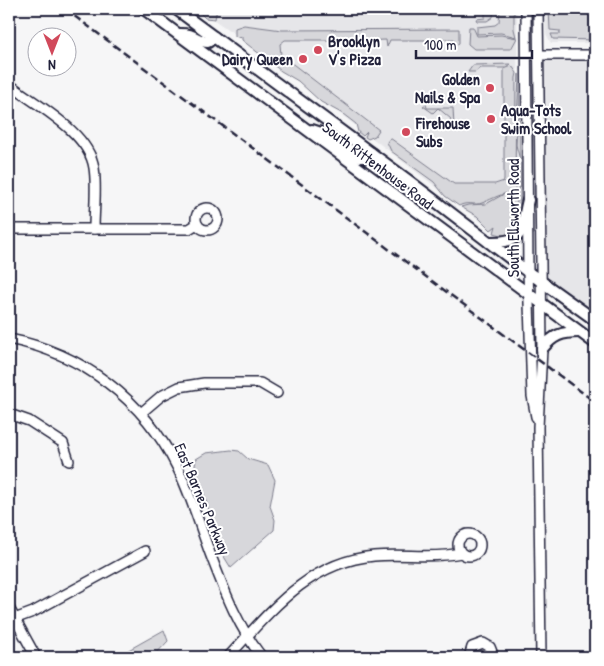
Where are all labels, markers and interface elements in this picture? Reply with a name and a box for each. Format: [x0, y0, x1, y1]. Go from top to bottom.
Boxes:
north arrow [28, 28, 78, 78]
scale bar [416, 28, 533, 60]
place label: Brooklyn V's Pizza [328, 30, 381, 70]
text: 100 m [424, 34, 457, 55]
marker: Brooklyn V's Pizza [312, 44, 324, 56]
place label: Dairy Queen [222, 48, 293, 71]
marker: Dairy Queen [297, 53, 309, 65]
text: N [48, 56, 56, 75]
place label: Golden Nails & Spa [415, 68, 481, 109]
marker: Golden Nails & Spa [484, 82, 496, 94]
place label: Aqua-Tots Swim School [501, 99, 572, 139]
place label: Firehouse Subs [415, 112, 471, 152]
marker: Aqua-Tots Swim School [485, 113, 497, 125]
street label: South Rittenhouse Road [318, 116, 438, 214]
marker: Firehouse Subs [400, 126, 412, 138]
street label: South Ellsworth Road [502, 159, 524, 277]
street label: East Barnes Parkway [169, 440, 237, 559]

